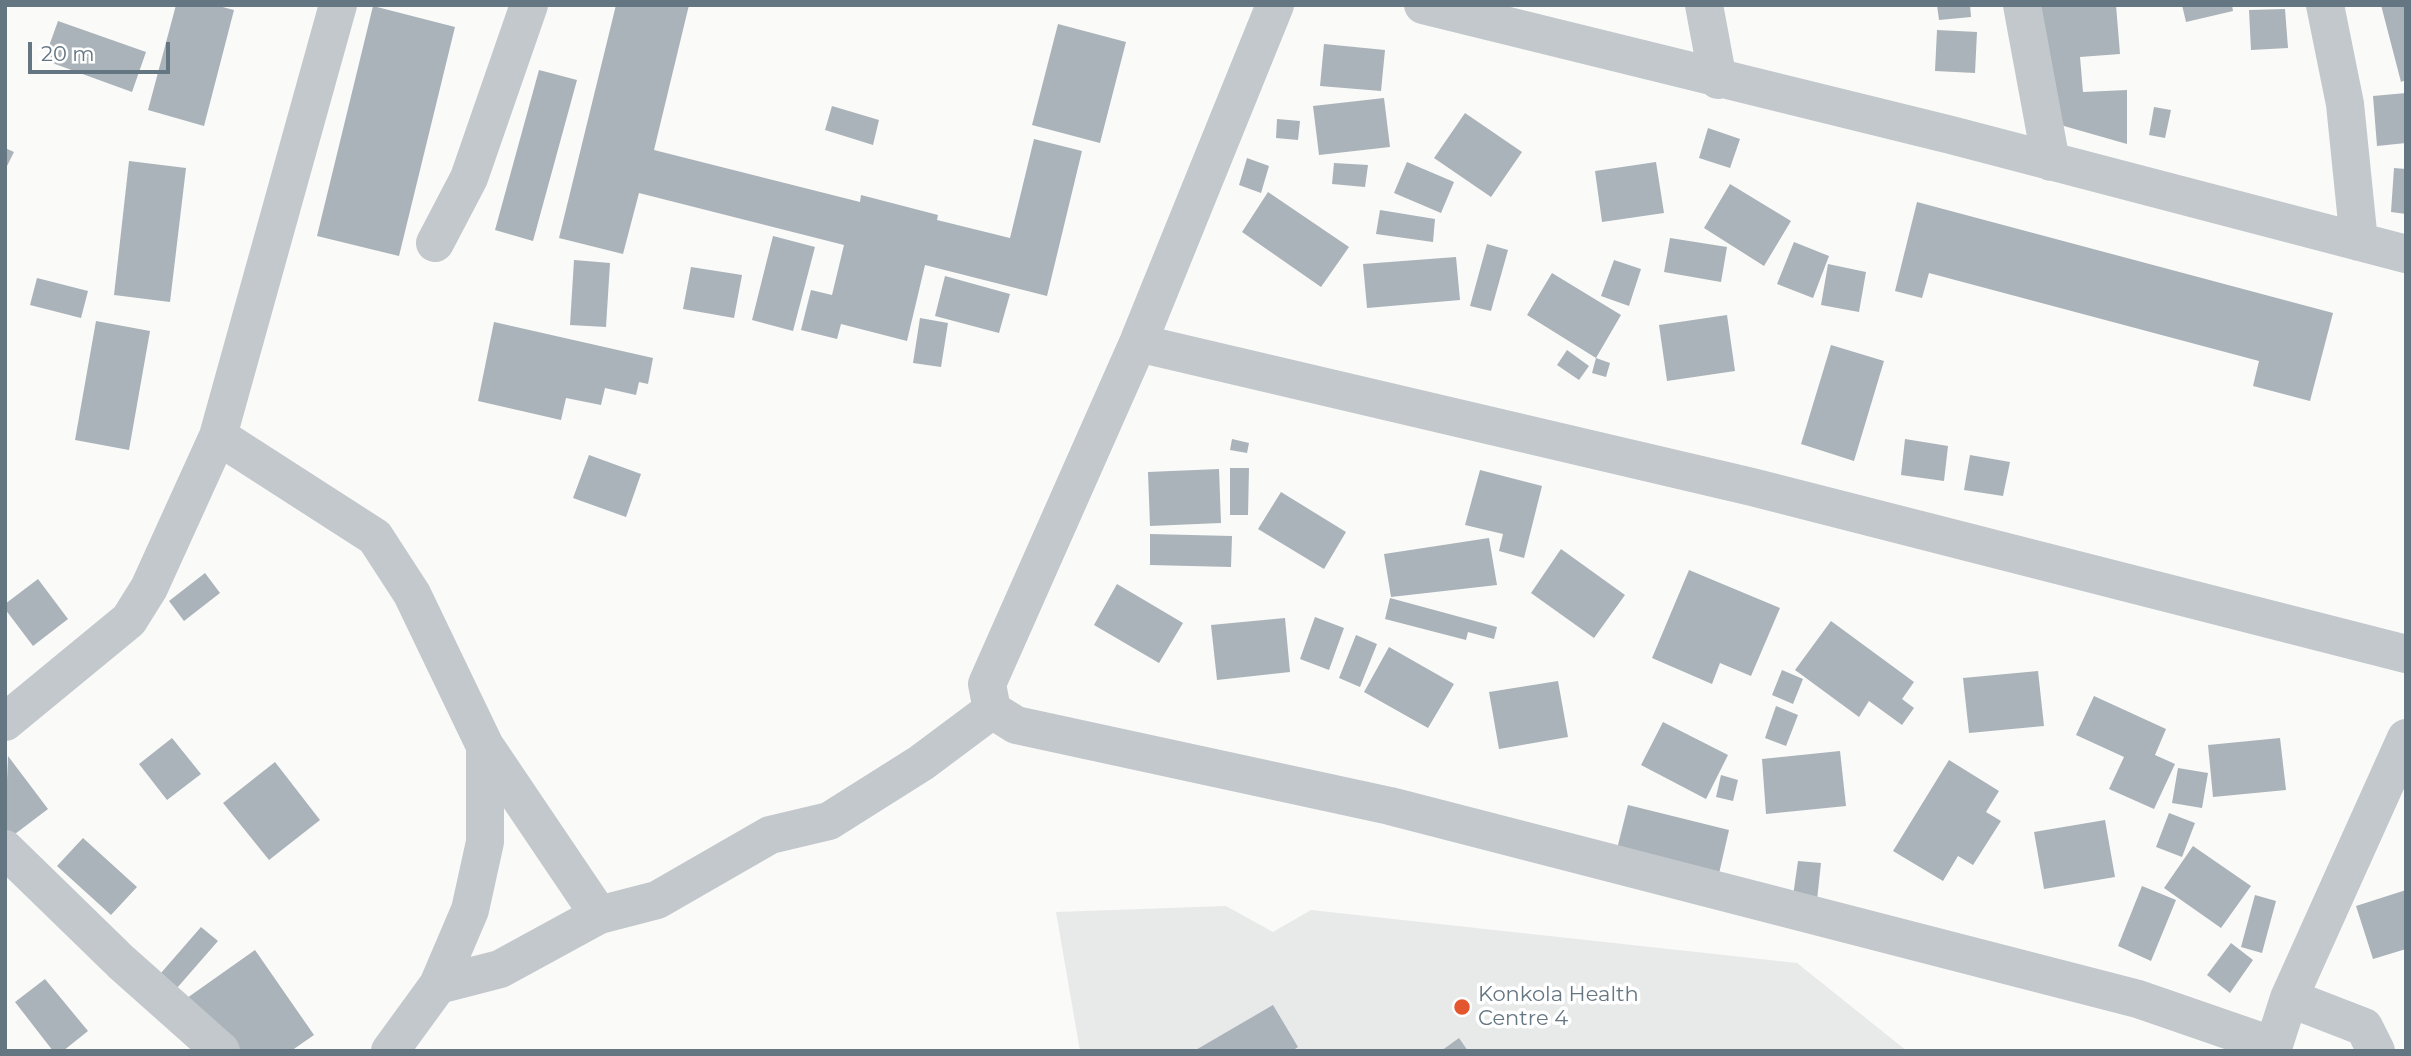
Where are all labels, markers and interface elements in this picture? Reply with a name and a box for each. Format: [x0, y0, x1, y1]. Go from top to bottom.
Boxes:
scale bar [32, 28, 173, 72]
text: 20 m [41, 41, 95, 66]
place label: Konkola Health Centre 4 [1478, 982, 1639, 1032]
marker: Konkola Health Centre 4 [1452, 997, 1472, 1017]

